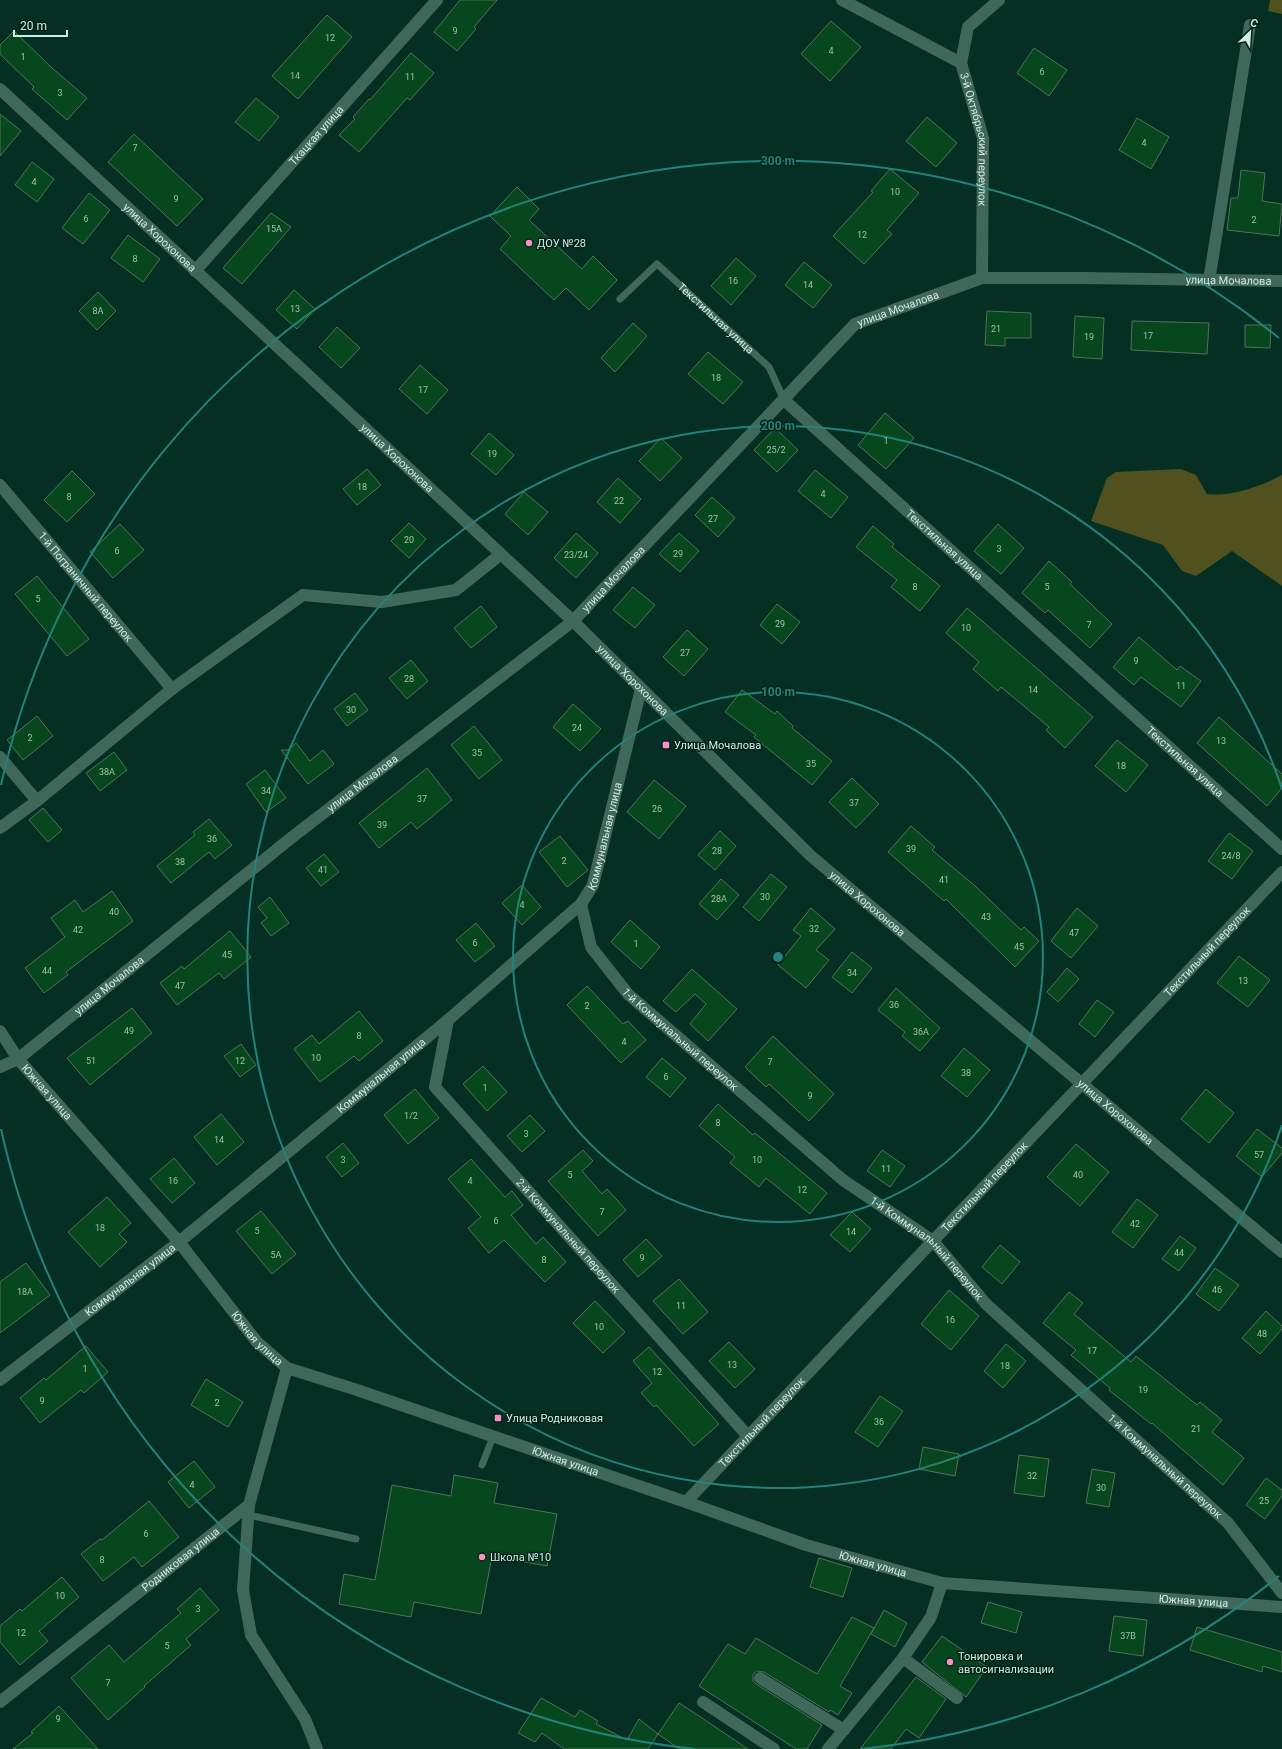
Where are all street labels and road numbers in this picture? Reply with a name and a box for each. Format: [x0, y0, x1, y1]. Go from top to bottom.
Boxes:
street label: 3-й Октябрьский переулок [957, 71, 989, 206]
street label: Ткацкая улица [287, 103, 347, 168]
street label: улица Хорохонова [120, 201, 199, 275]
street label: улица Мочалова [1186, 274, 1272, 288]
street label: Текстильная улица [675, 280, 756, 357]
street label: улица Мочалова [856, 288, 941, 330]
street label: улица Хорохонова [358, 421, 436, 495]
street label: Текстильная улица [903, 507, 985, 583]
street label: 1-й Пограничный переулок [35, 529, 135, 645]
street label: улица Мочалова [579, 544, 648, 615]
street label: улица Хорохонова [594, 642, 671, 718]
street label: Текстильная улица [1144, 724, 1226, 800]
street label: улица Мочалова [325, 752, 401, 815]
street label: Коммунальная улица [585, 781, 625, 893]
street label: улица Хорохонова [827, 868, 908, 939]
street label: Текстильный переулок [1162, 904, 1253, 999]
street label: улица Мочалова [72, 954, 147, 1018]
street label: 1-й Коммунальный переулок [619, 986, 741, 1093]
street label: Коммунальная улица [335, 1035, 428, 1116]
street label: Южная улица [19, 1062, 75, 1123]
street label: улица Хорохонова [1075, 1077, 1156, 1148]
street label: Текстильный переулок [939, 1139, 1030, 1235]
street label: 2-й Коммунальный переулок [513, 1176, 623, 1296]
street label: 1-й Коммунальный переулок [867, 1194, 986, 1303]
street label: Коммунальная улица [82, 1241, 178, 1319]
street label: Южная улица [228, 1309, 285, 1368]
street label: Текстильный переулок [716, 1375, 808, 1470]
street label: 1-й Коммунальный переулок [1105, 1412, 1225, 1522]
street label: Южная улица [530, 1444, 600, 1479]
street label: Родниковая улица [139, 1525, 222, 1594]
street label: Южная улица [837, 1549, 908, 1580]
street label: Южная улица [1158, 1592, 1229, 1610]

